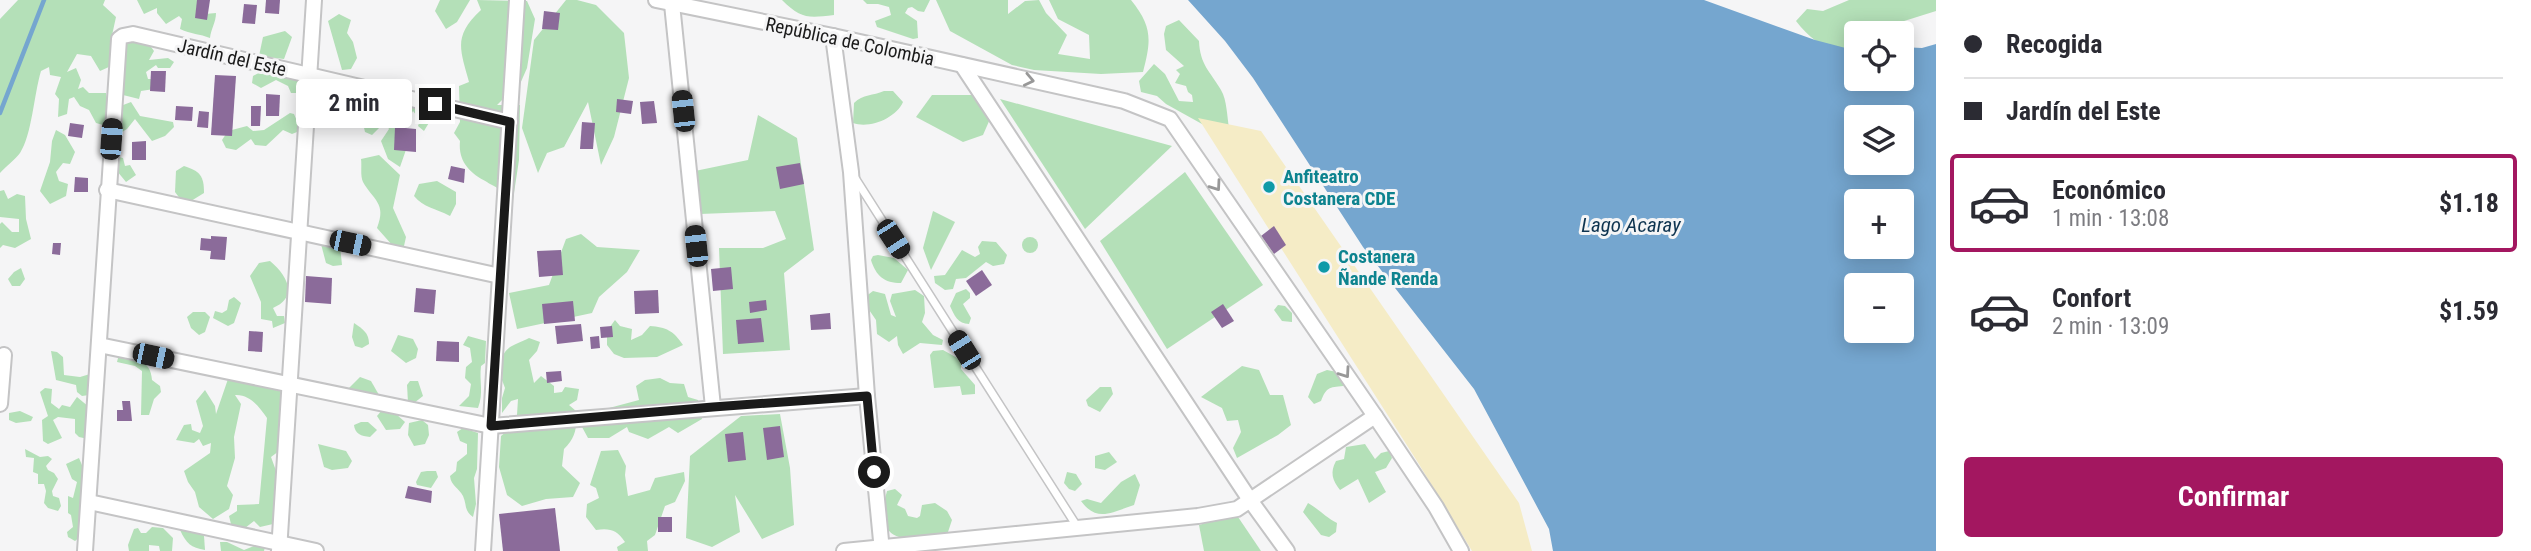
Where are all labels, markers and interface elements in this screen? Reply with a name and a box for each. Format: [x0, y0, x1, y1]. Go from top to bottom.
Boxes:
street label: República de Colombia [763, 12, 936, 71]
map controls [1844, 21, 1914, 343]
button: locate [1844, 21, 1914, 91]
text: Recogida [2006, 29, 2103, 59]
street label: Jardín del Este [175, 34, 289, 81]
one-way arrow [1023, 71, 1035, 86]
callout: 2 min [295, 80, 410, 128]
route end [419, 88, 451, 120]
car [671, 89, 696, 133]
text: 2 min [328, 90, 380, 117]
text: Jardín del Este [2006, 96, 2161, 126]
button: layers [1844, 105, 1914, 175]
car [100, 117, 123, 161]
place label: Anfiteatro Costanera CDE [1283, 165, 1395, 210]
icon: car [1968, 172, 2031, 235]
text: Económico [2052, 175, 2166, 205]
one-way arrow [1208, 178, 1220, 191]
marker: Anfiteatro Costanera CDE [1261, 179, 1277, 195]
text: $1.18 [2439, 188, 2499, 218]
button: + [1844, 189, 1914, 259]
text: 1 min · 13:08 [2052, 205, 2169, 232]
water label: Lago Acaray [1581, 213, 1681, 237]
car [873, 216, 914, 262]
car [684, 224, 709, 268]
car [328, 228, 373, 258]
place label: Costanera Ñande Renda [1338, 245, 1438, 290]
marker: Costanera Ñande Renda [1316, 259, 1332, 275]
button: − [1844, 273, 1914, 343]
icon: car [1968, 280, 2031, 343]
text: Confort [2052, 283, 2131, 313]
text: $1.59 [2439, 296, 2499, 326]
text: 2 min · 13:09 [2052, 313, 2169, 340]
car [944, 327, 985, 373]
car [131, 341, 176, 371]
one-way arrow [1337, 365, 1349, 378]
route start [858, 456, 890, 488]
button: Confirmar [1964, 457, 2503, 537]

